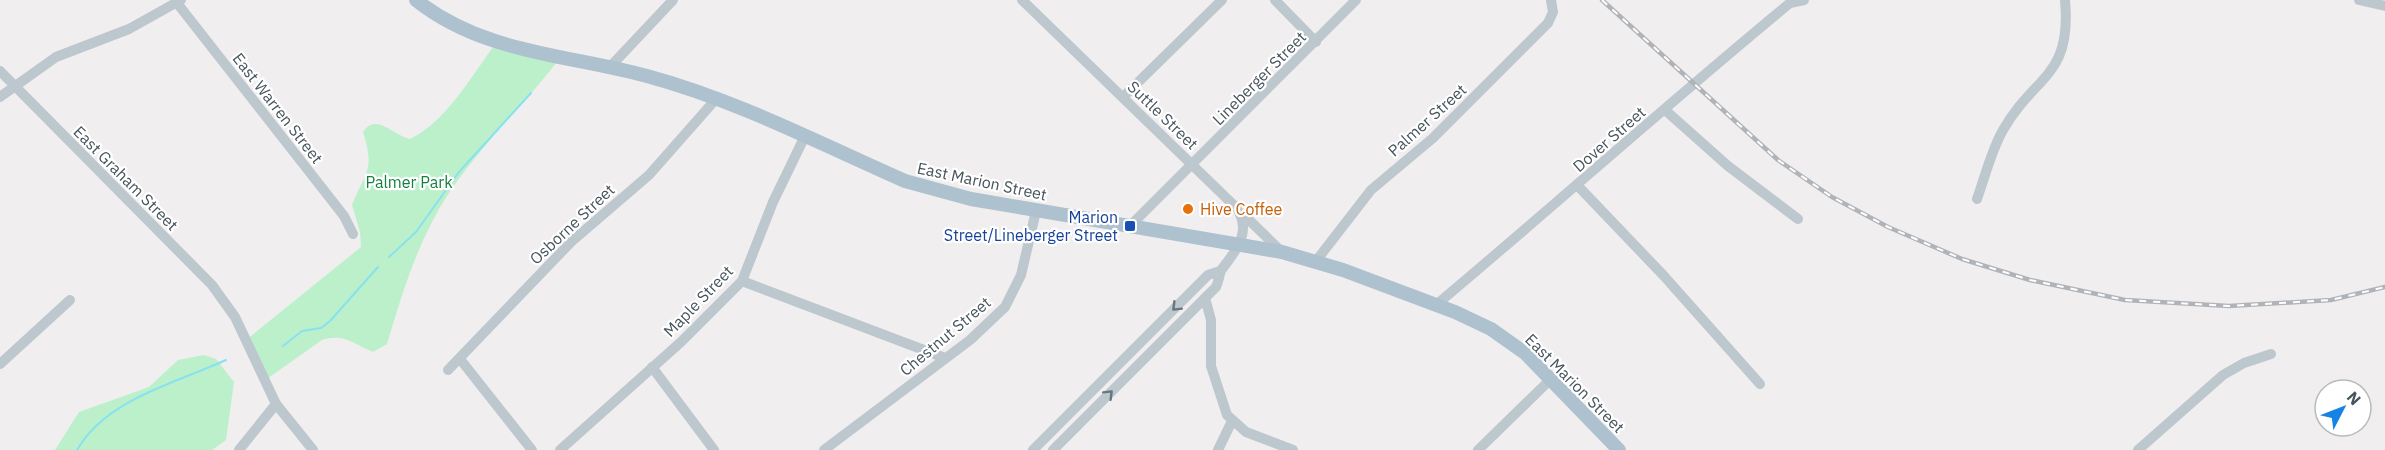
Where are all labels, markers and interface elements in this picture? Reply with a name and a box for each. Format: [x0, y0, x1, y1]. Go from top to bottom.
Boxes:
street label: Lineberger Street [1208, 27, 1310, 129]
street label: East Warren Street [229, 49, 327, 167]
street label: Suttle Street [1124, 76, 1202, 154]
street label: Palmer Street [1384, 80, 1470, 160]
street label: Dover Street [1569, 102, 1649, 176]
street label: East Graham Street [70, 122, 182, 234]
street label: East Marion Street [915, 157, 1049, 205]
park label: Palmer Park [365, 172, 453, 192]
street label: Osborne Street [525, 180, 619, 268]
place label: Hive Coffee [1200, 199, 1283, 219]
marker: Hive Coffee [1181, 202, 1195, 216]
place label: Marion Street/Lineberger Street [944, 207, 1118, 245]
marker: Marion Street/Lineberger Street [1123, 219, 1137, 233]
street label: Maple Street [659, 261, 737, 341]
street label: Chestnut Street [895, 292, 995, 380]
one-way arrow [1172, 299, 1183, 310]
street label: East Marion Street [1521, 329, 1629, 437]
north arrow [2313, 378, 2373, 438]
text: N [2343, 387, 2365, 409]
one-way arrow [1101, 390, 1112, 401]

